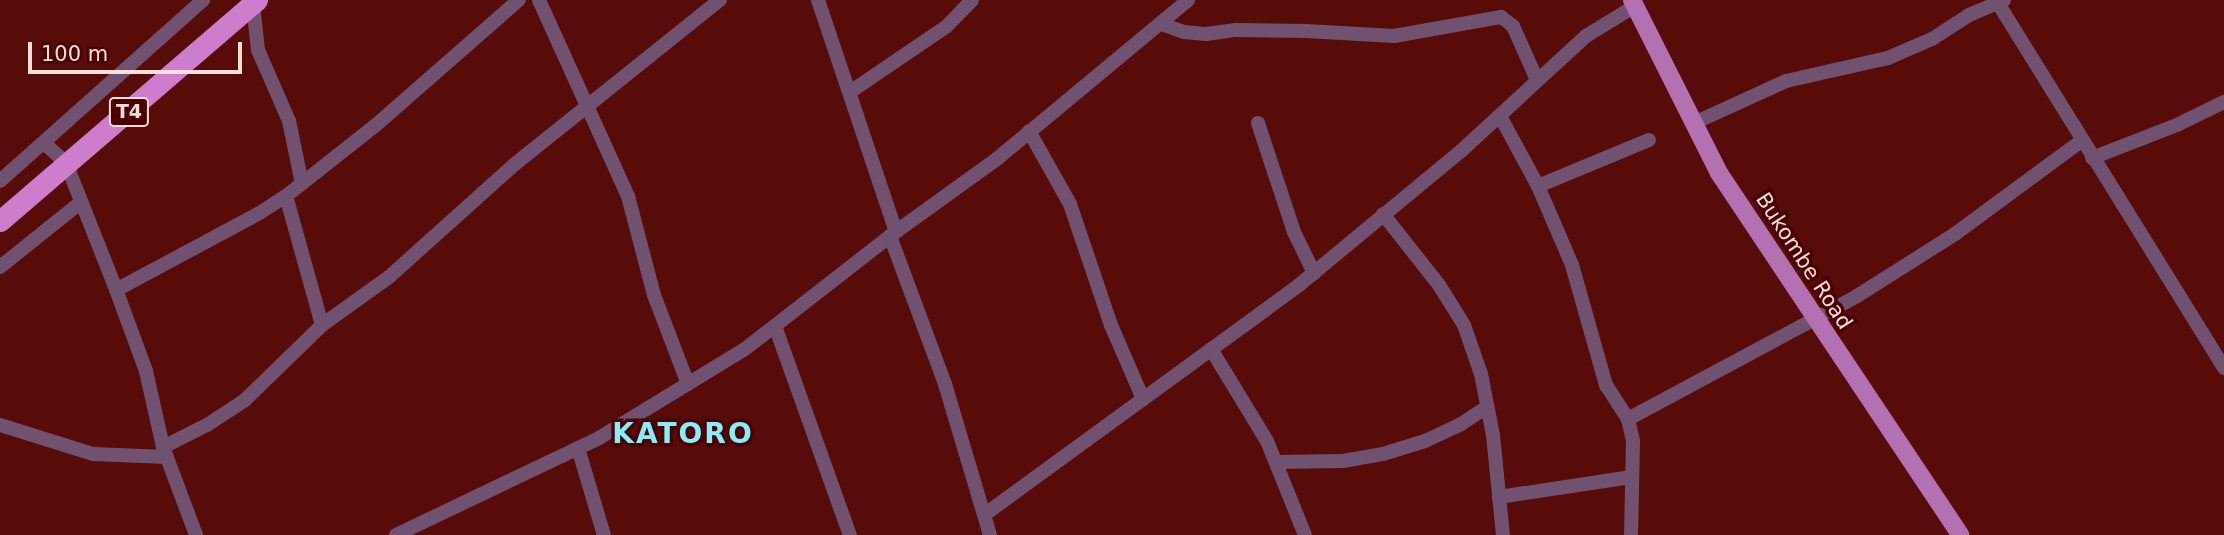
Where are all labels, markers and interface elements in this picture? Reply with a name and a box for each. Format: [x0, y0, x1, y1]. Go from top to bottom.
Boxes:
scale bar [32, 28, 245, 72]
text: 100 m [41, 42, 108, 66]
road number: T4 [108, 96, 150, 128]
street label: Bukombe Road [1750, 188, 1858, 334]
district label: KATORO [613, 417, 753, 451]

